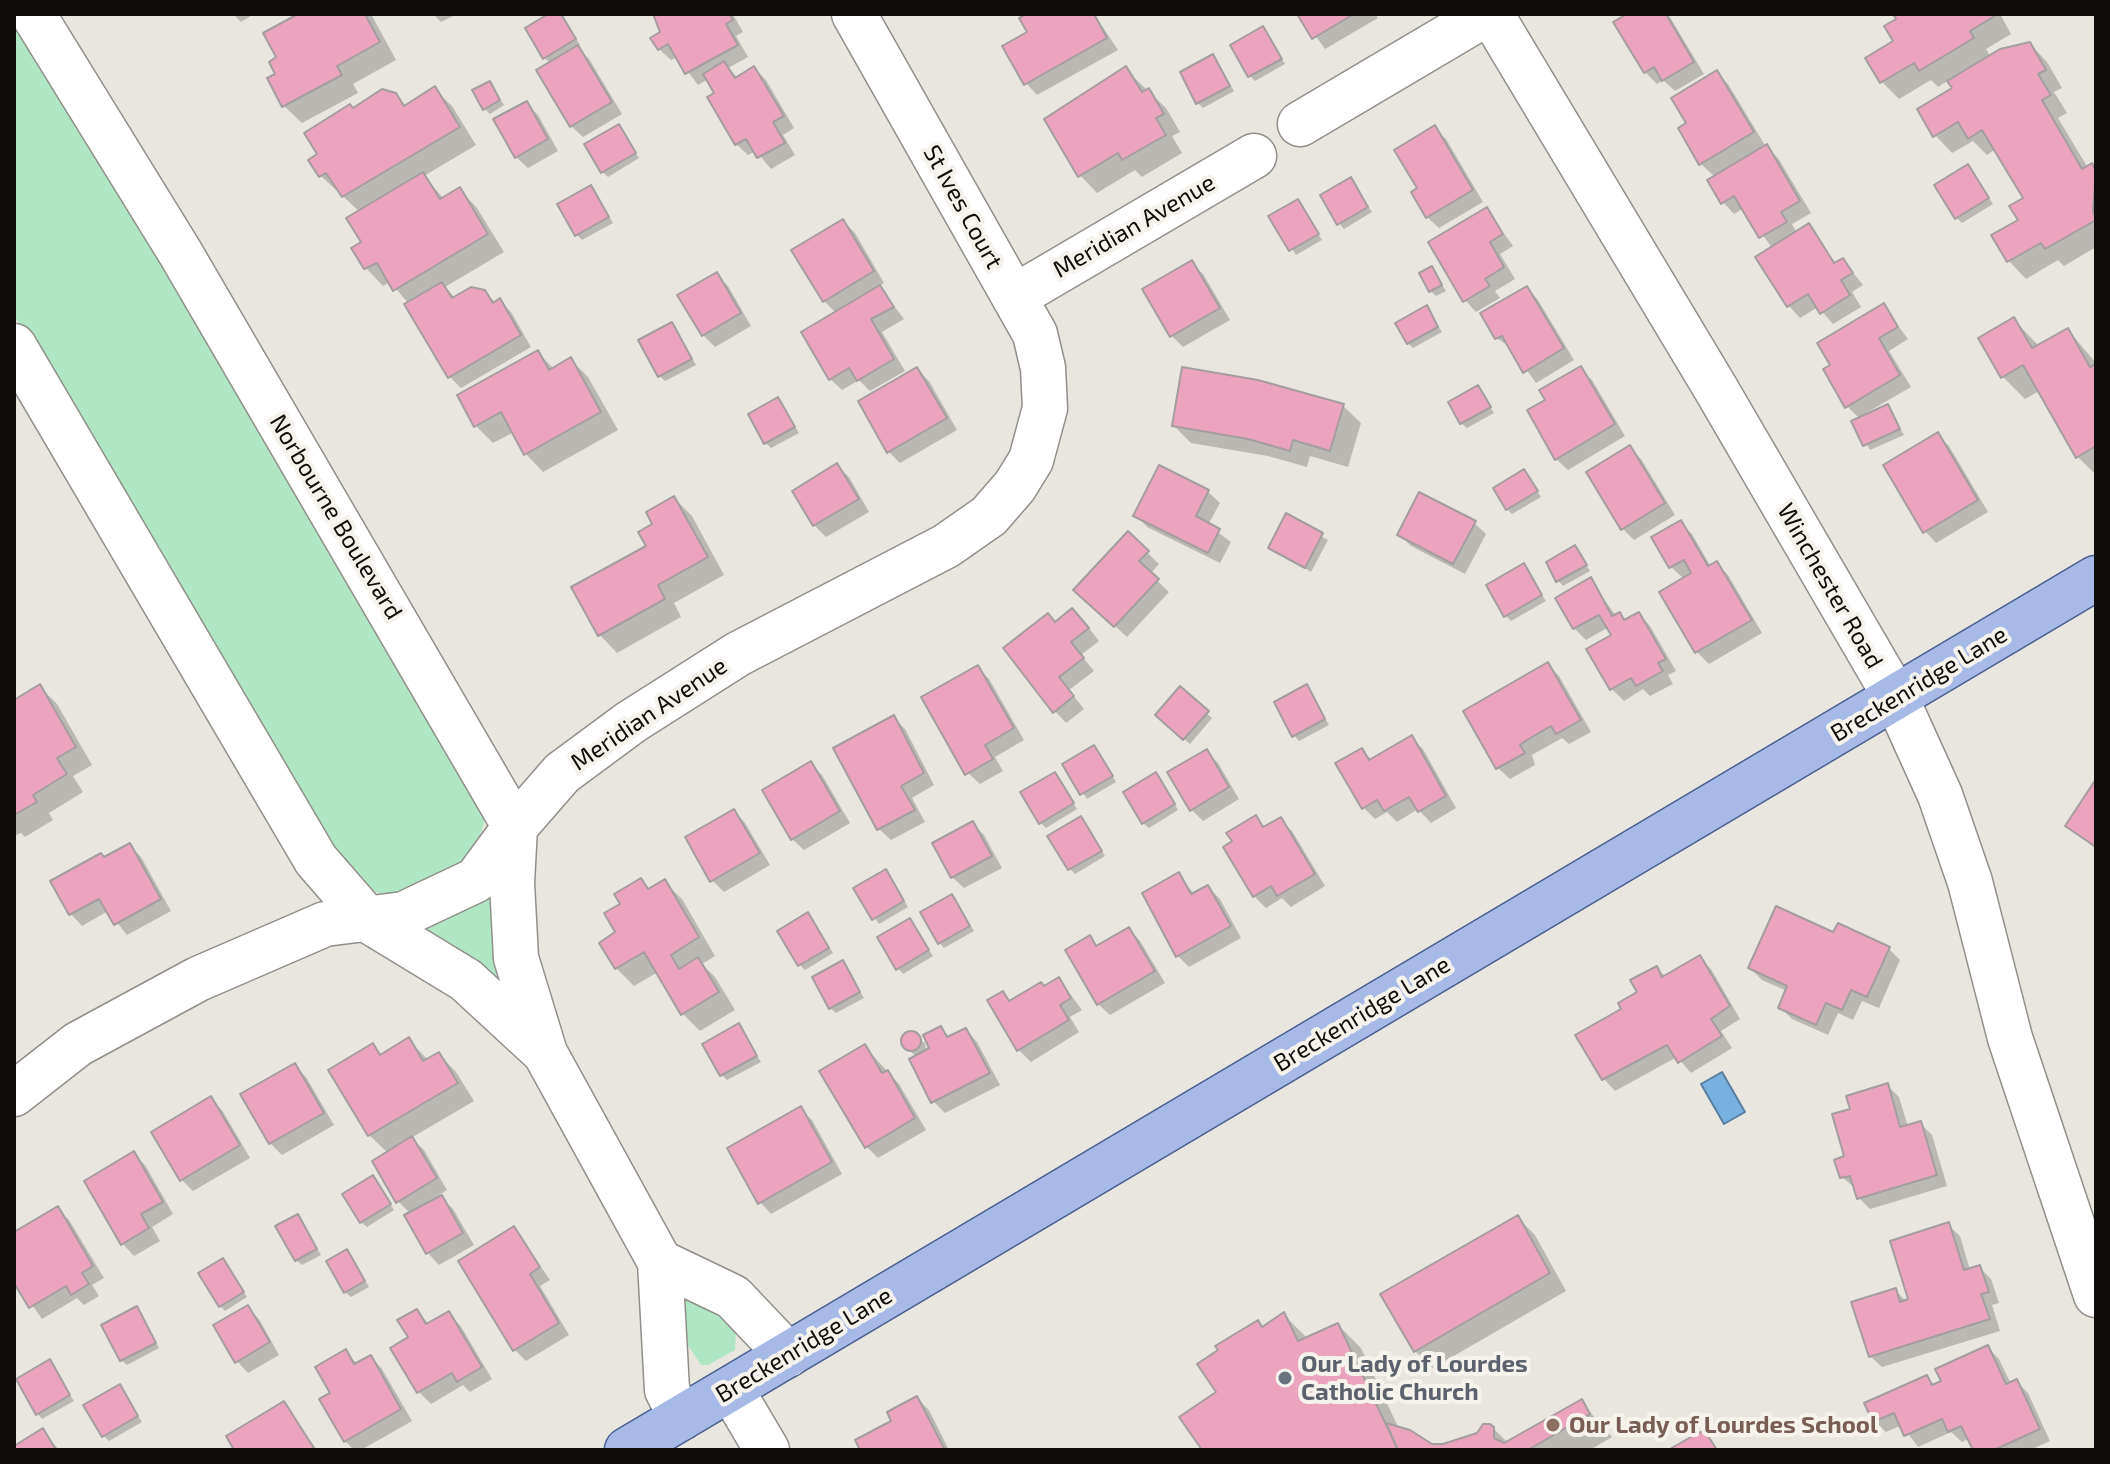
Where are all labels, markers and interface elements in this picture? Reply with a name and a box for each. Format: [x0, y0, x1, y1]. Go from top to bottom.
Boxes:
street label: St Ives Court [917, 140, 1009, 274]
street label: Meridian Avenue [1048, 168, 1220, 284]
street label: Norbourne Boulevard [263, 409, 409, 625]
street label: Winchester Road [1771, 498, 1889, 674]
street label: Breckenridge Lane [1826, 620, 2012, 748]
street label: Meridian Avenue [565, 651, 733, 777]
street label: Breckenridge Lane [1269, 950, 1455, 1078]
street label: Breckenridge Lane [711, 1281, 897, 1409]
place label: Our Lady of Lourdes Catholic Church [1301, 1350, 1528, 1406]
marker: Our Lady of Lourdes Catholic Church [1276, 1369, 1294, 1387]
place label: Our Lady of Lourdes School [1569, 1411, 1878, 1439]
marker: Our Lady of Lourdes School [1544, 1416, 1562, 1434]

